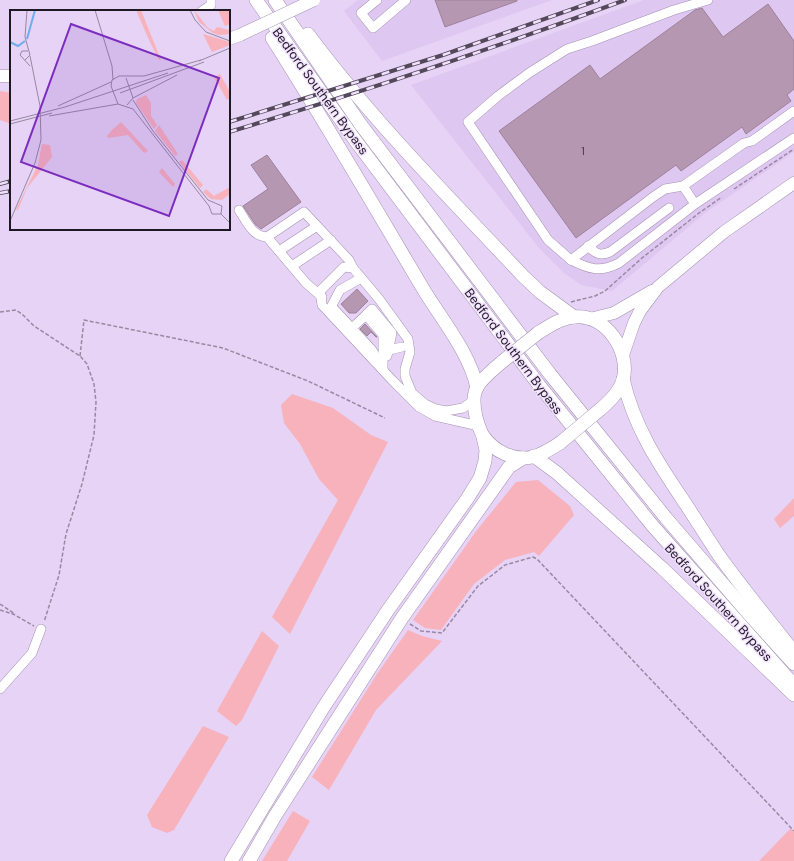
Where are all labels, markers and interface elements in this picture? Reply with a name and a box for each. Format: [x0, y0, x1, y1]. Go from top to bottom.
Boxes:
inset map [10, 10, 230, 230]
street label: Bedford Southern Bypass [269, 24, 372, 158]
house number: 1 [581, 144, 585, 158]
street label: Bedford Southern Bypass [461, 285, 566, 418]
street label: Bedford Southern Bypass [661, 540, 776, 665]

